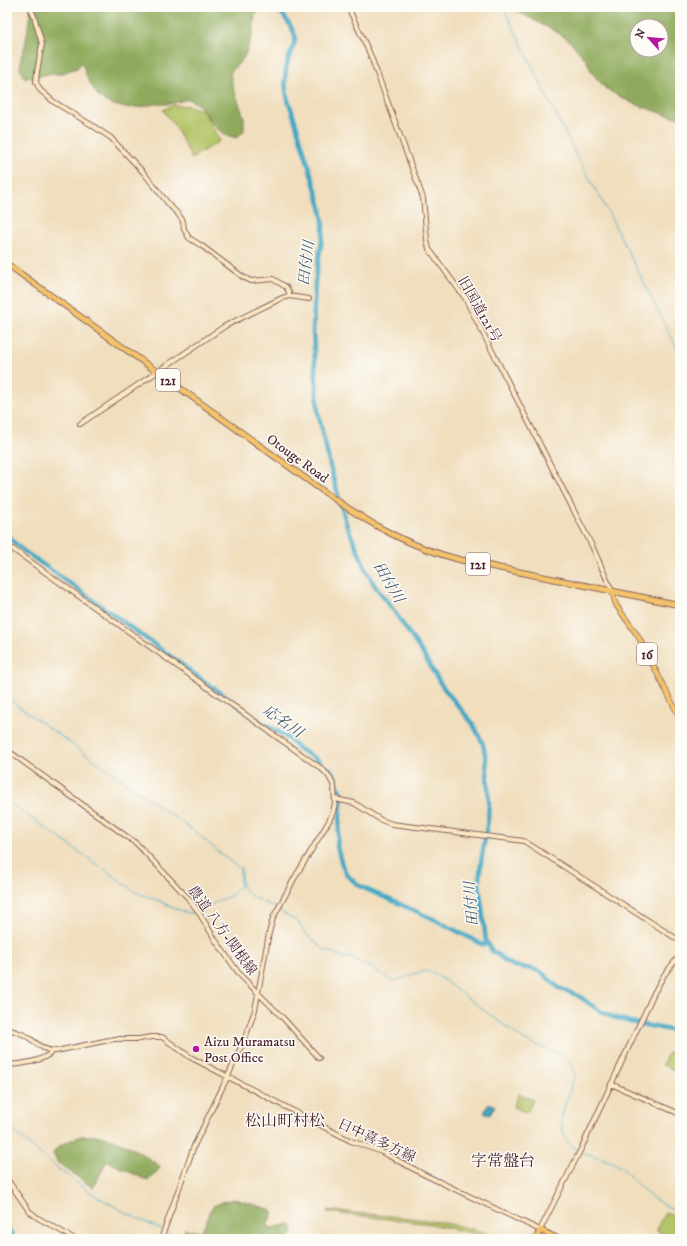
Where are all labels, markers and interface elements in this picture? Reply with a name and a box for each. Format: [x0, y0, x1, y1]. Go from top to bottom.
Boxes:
north arrow [629, 18, 669, 58]
text: N [633, 27, 649, 41]
water label: 田付川 [294, 238, 319, 287]
street label: 旧国道121号 [453, 273, 505, 346]
road number: 121 [156, 369, 180, 391]
street label: Otouge Road [263, 430, 332, 487]
road number: 121 [466, 553, 490, 575]
water label: 田付川 [369, 558, 409, 608]
road number: 16 [637, 643, 657, 665]
water label: 応名川 [259, 701, 308, 743]
water label: 田付川 [460, 879, 483, 927]
street label: 農道 八方-関根線 [184, 882, 261, 979]
place label: Aizu Muramatsu Post Office [204, 1033, 295, 1067]
marker: Aizu Muramatsu Post Office [191, 1044, 201, 1054]
district label: 松山町村松 [245, 1111, 325, 1131]
street label: 日中喜多方線 [335, 1115, 418, 1167]
district label: 字常盤台 [471, 1151, 535, 1171]

